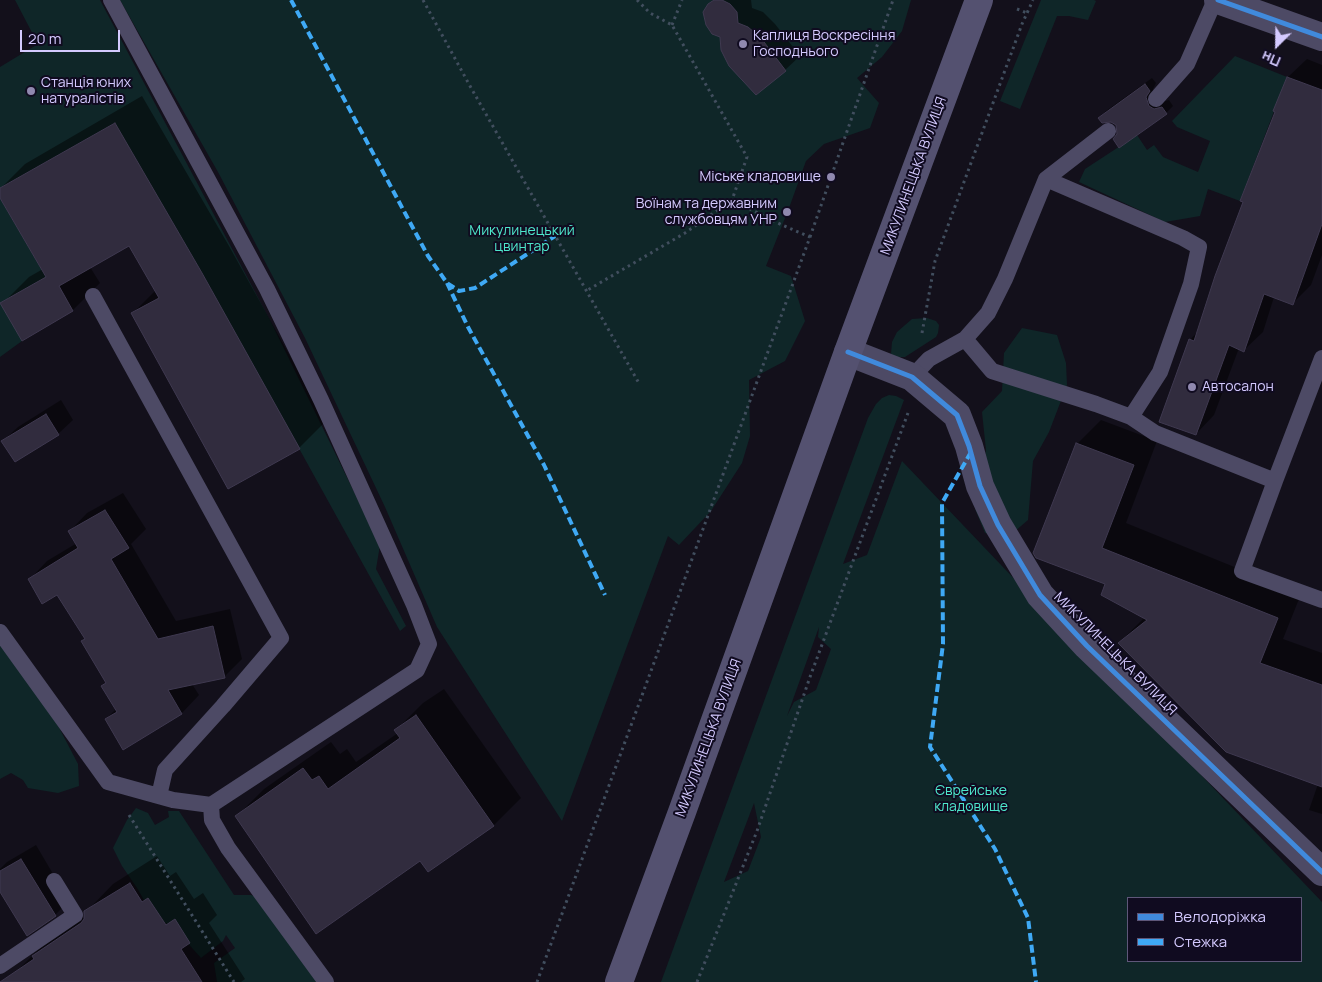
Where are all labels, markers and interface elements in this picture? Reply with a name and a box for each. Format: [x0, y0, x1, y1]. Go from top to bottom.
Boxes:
scale bar [22, 20, 122, 52]
north arrow [1252, 20, 1302, 70]
text: 20 m [28, 28, 61, 49]
place label: Каплиця Воскресіння Господнього [753, 28, 895, 60]
marker: Каплиця Воскресіння Господнього [737, 38, 749, 50]
text: Пн [1259, 47, 1283, 72]
place label: Станція юних натуралістів [41, 75, 131, 108]
marker: Станція юних натуралістів [25, 85, 37, 97]
street label: МИКУЛИНЕЦЬКА ВУЛИЦЯ [878, 95, 950, 257]
place label: Міське кладовище [699, 169, 821, 185]
marker: Міське кладовище [825, 171, 837, 183]
place label: Воїнам та державним службовцям УНР [636, 196, 777, 228]
marker: Воїнам та державним службовцям УНР [781, 206, 793, 218]
park label: Микулинецький цвинтар [469, 223, 575, 256]
place label: Автосалон [1202, 379, 1274, 395]
marker: Автосалон [1186, 381, 1198, 393]
street label: МИКУЛИНЕЦЬКА ВУЛИЦЯ [1050, 589, 1180, 719]
street label: МИКУЛИНЕЦЬКА ВУЛИЦЯ [673, 657, 745, 819]
park label: Єврейське кладовище [934, 783, 1008, 816]
legend [1127, 897, 1302, 962]
text: Велодоріжка [1174, 906, 1266, 927]
text: Стежка [1174, 931, 1227, 952]

